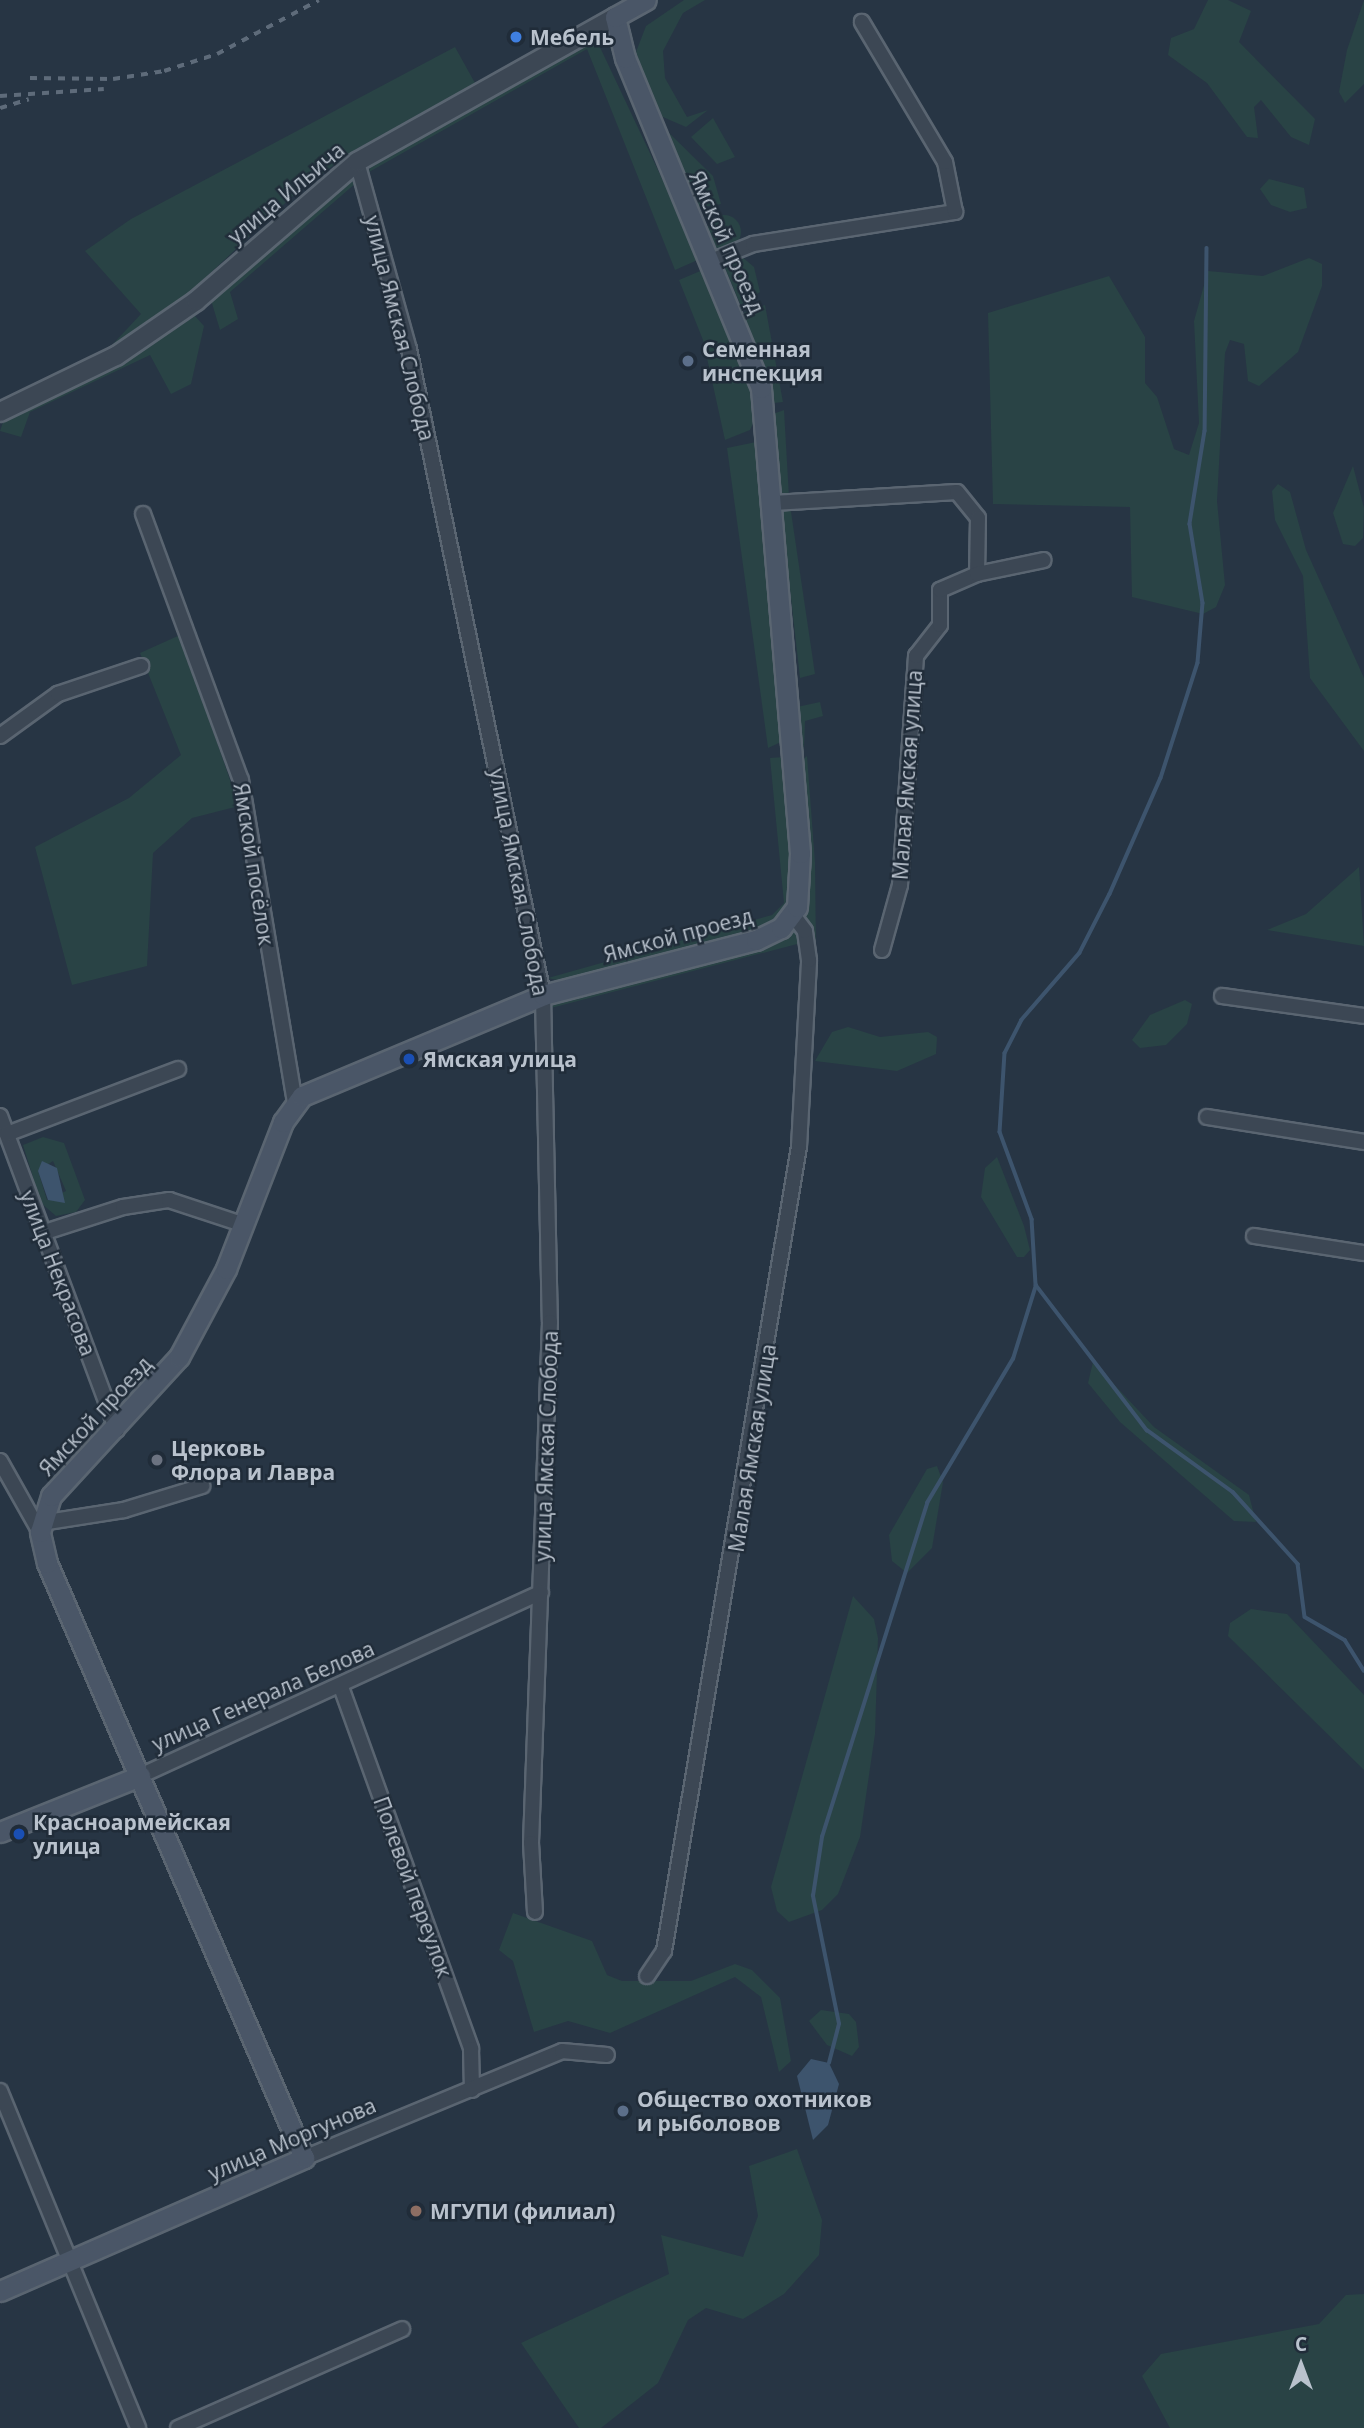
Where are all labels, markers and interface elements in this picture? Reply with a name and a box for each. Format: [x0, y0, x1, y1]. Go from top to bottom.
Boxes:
place label: Мебель [530, 24, 614, 50]
marker: Мебель [508, 29, 524, 45]
street label: улица Ильича [223, 137, 349, 249]
street label: Ямской проезд [684, 167, 770, 317]
street label: улица Ямская Слобода [360, 213, 440, 443]
place label: Семенная инспекция [702, 336, 823, 386]
marker: Семенная инспекция [680, 353, 696, 369]
street label: Малая Ямская улица [887, 669, 927, 881]
street label: улица Ямская Слобода [485, 766, 553, 998]
street label: Ямской посёлок [229, 781, 279, 947]
street label: Ямской проезд [601, 903, 755, 967]
place label: Ямская улица [423, 1046, 577, 1072]
marker: Ямская улица [401, 1051, 417, 1067]
street label: улица Некрасова [15, 1187, 101, 1359]
street label: улица Ямская Слобода [529, 1330, 563, 1562]
street label: Малая Ямская улица [723, 1342, 781, 1554]
street label: Ямской проезд [33, 1351, 157, 1481]
place label: Церковь Флора и Лавра [171, 1435, 335, 1485]
marker: Церковь Флора и Лавра [149, 1452, 165, 1468]
street label: улица Генерала Белова [148, 1636, 378, 1756]
street label: Полевой переулок [369, 1793, 457, 1981]
place label: Красноармейская улица [33, 1809, 231, 1859]
marker: Красноармейская улица [11, 1826, 27, 1842]
place label: Общество охотников и рыболовов [637, 2086, 872, 2136]
street label: улица Моргунова [204, 2092, 380, 2186]
marker: Общество охотников и рыболовов [615, 2103, 631, 2119]
place label: МГУПИ (филиал) [430, 2198, 615, 2224]
marker: МГУПИ (филиал) [408, 2203, 424, 2219]
north arrow [1266, 2330, 1336, 2400]
text: С [1295, 2331, 1307, 2357]

